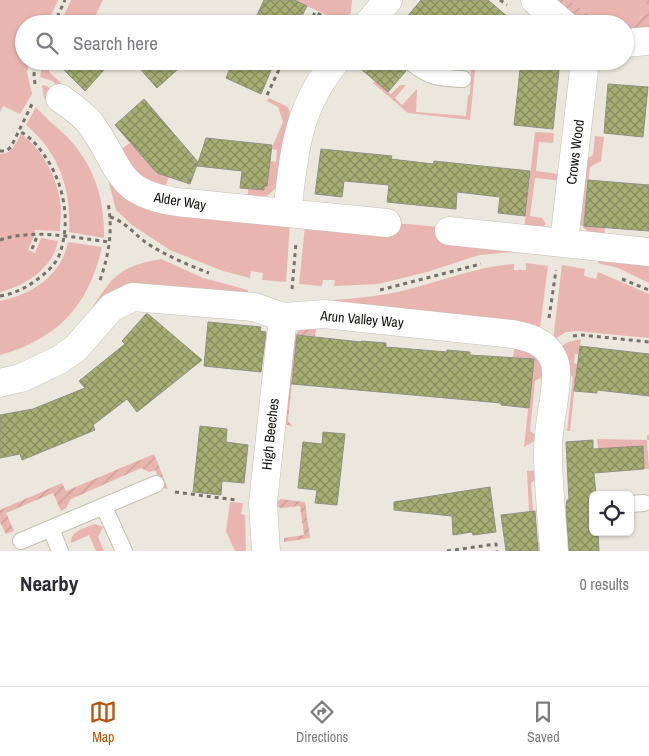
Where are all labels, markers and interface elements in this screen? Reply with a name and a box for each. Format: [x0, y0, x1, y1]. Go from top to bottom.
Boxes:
search box [15, 15, 634, 70]
icon: search [33, 29, 61, 57]
text: Search here [73, 30, 158, 56]
street label: Crows Wood [562, 118, 588, 186]
street label: Alder Way [152, 188, 208, 214]
street label: Arun Valley Way [319, 306, 405, 332]
street label: High Beeches [257, 397, 283, 471]
map controls [589, 491, 634, 536]
button: locate [589, 491, 634, 536]
text: Nearby [20, 569, 78, 598]
text: 0 results [579, 573, 629, 595]
tab: Map [89, 698, 117, 746]
tab: Directions [296, 698, 348, 746]
tab: Saved [527, 698, 560, 746]

